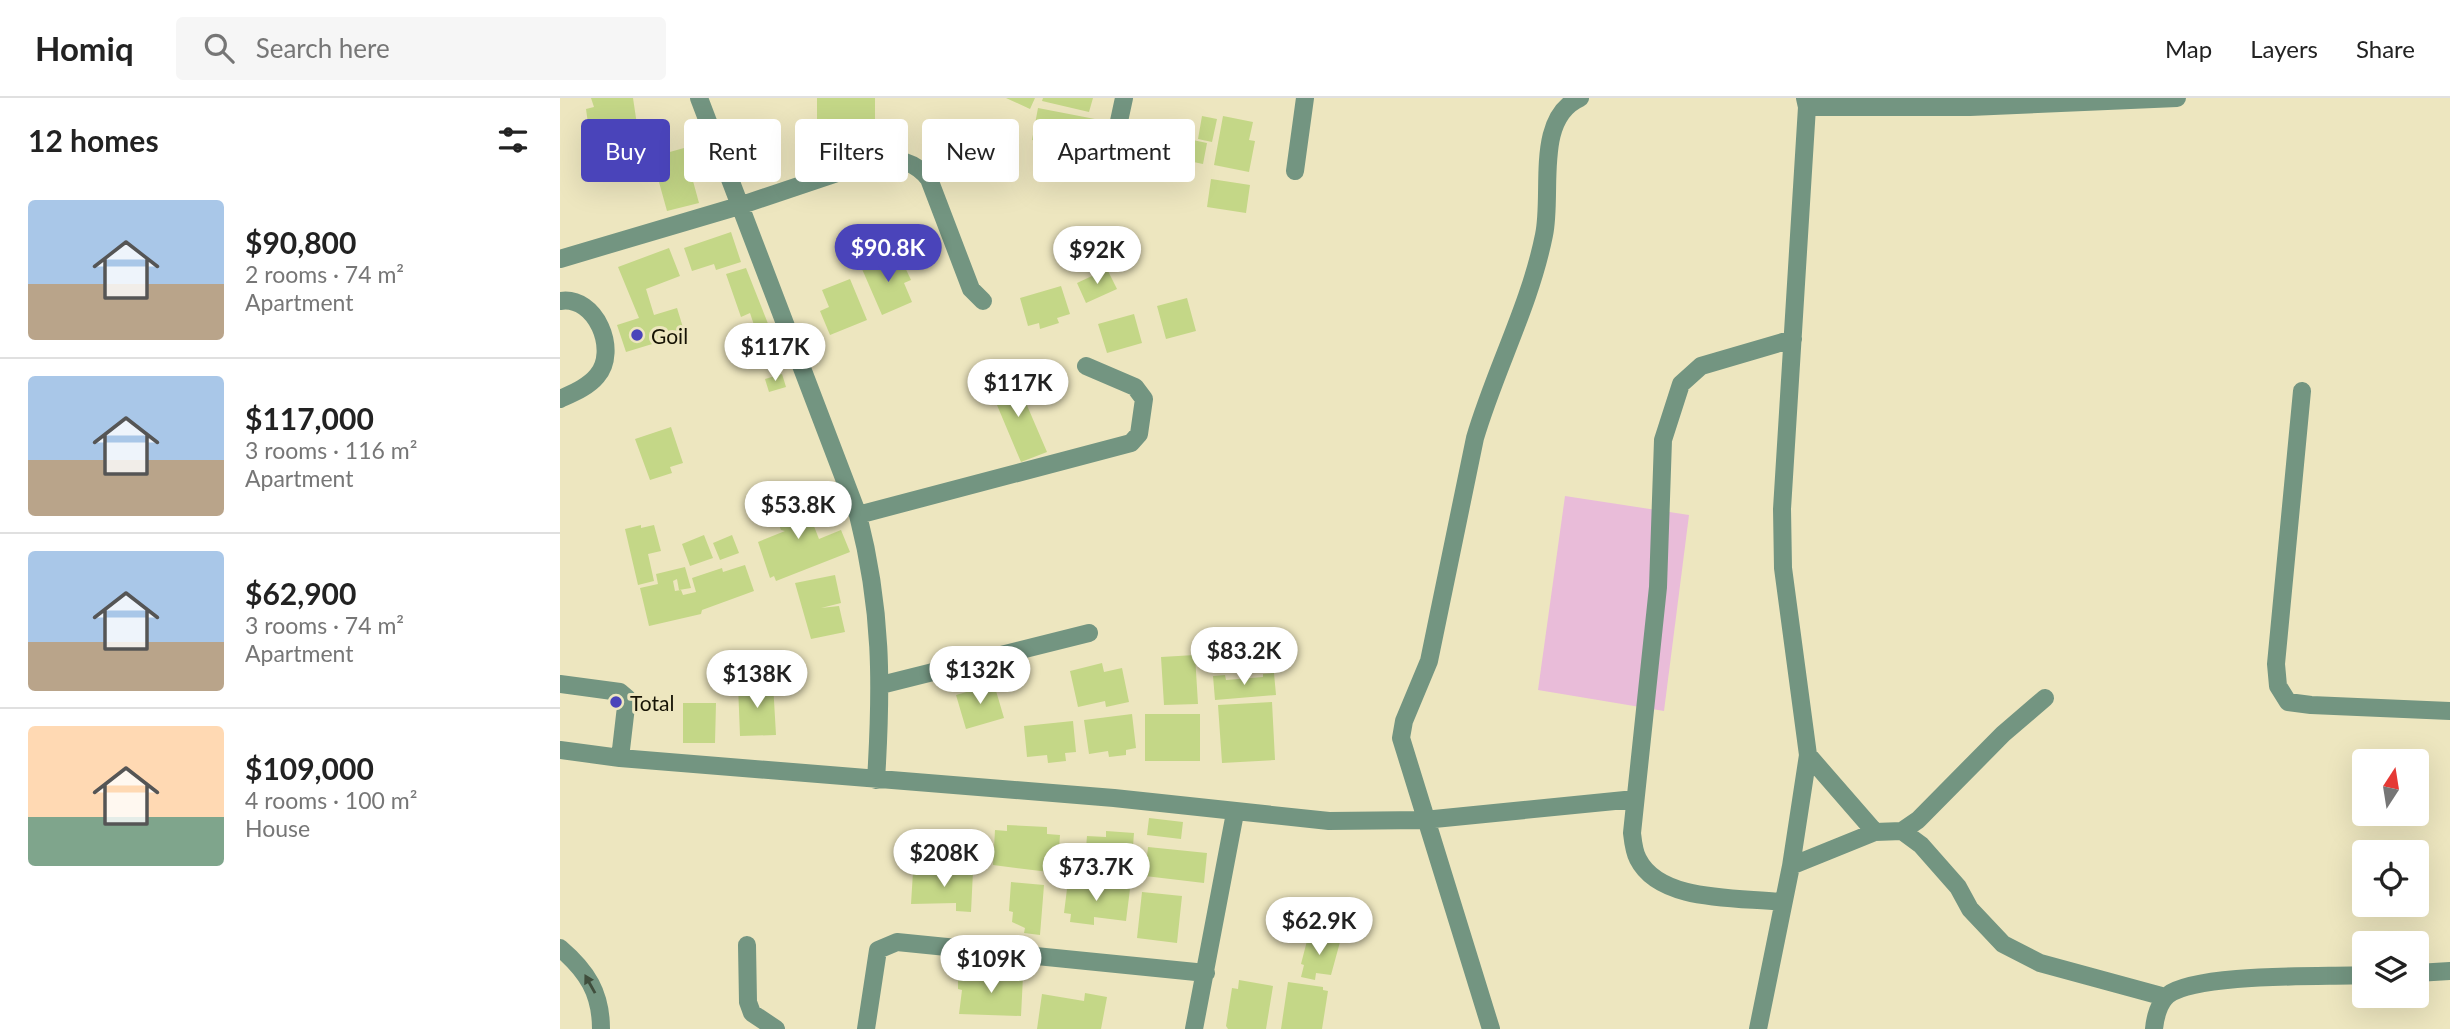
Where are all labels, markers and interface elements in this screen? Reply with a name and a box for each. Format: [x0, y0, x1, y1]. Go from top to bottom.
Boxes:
search box [176, 17, 666, 80]
text: Homiq [35, 28, 134, 68]
icon: search [200, 29, 238, 67]
text: Search here [256, 32, 390, 64]
text: Map [2165, 34, 2212, 63]
text: Layers [2250, 34, 2318, 63]
text: Share [2356, 34, 2415, 63]
chip: Buy [581, 119, 670, 182]
chip: Rent [684, 119, 781, 182]
chip: Filters [795, 119, 908, 182]
chip: New [922, 119, 1019, 182]
chip: Apartment [1033, 119, 1195, 182]
icon: filters [494, 121, 532, 159]
text: 12 homes [28, 122, 159, 158]
text: $90,800 [245, 224, 356, 260]
pin: $90.8K [831, 225, 945, 284]
pin: $92K [1056, 226, 1138, 286]
icon: home [84, 228, 168, 312]
text: $90.8K [851, 233, 925, 261]
text: $92K [1069, 235, 1125, 263]
text: 2 rooms · 74 m² [245, 260, 404, 288]
text: Apartment [245, 288, 353, 316]
place label: Goil [651, 323, 688, 348]
pin: $117K [726, 324, 824, 383]
marker: Goil [629, 327, 645, 343]
text: $117K [740, 332, 810, 360]
pin: $117K [969, 360, 1067, 419]
text: $117K [983, 368, 1053, 396]
text: $117,000 [245, 400, 374, 436]
icon: home [84, 404, 168, 488]
text: 3 rooms · 116 m² [245, 436, 417, 464]
text: Apartment [245, 464, 353, 492]
pin: $53.8K [741, 482, 855, 541]
text: $53.8K [761, 490, 835, 518]
text: $62,900 [245, 575, 356, 611]
icon: home [84, 579, 168, 663]
text: 3 rooms · 74 m² [245, 611, 404, 639]
pin: $83.2K [1187, 628, 1301, 687]
text: $83.2K [1207, 636, 1281, 664]
text: Apartment [245, 639, 353, 667]
pin: $132K [931, 646, 1029, 706]
pin: $138K [708, 650, 806, 710]
text: $132K [945, 655, 1015, 683]
text: $138K [722, 659, 792, 687]
place label: Total [630, 690, 674, 715]
marker: Total [608, 694, 624, 710]
north arrow [2352, 749, 2429, 826]
map controls [2352, 749, 2429, 1008]
text: $109,000 [245, 750, 374, 786]
icon: home [84, 754, 168, 838]
text: 4 rooms · 100 m² [245, 786, 417, 814]
text: House [245, 814, 310, 842]
pin: $208K [895, 830, 993, 889]
text: $208K [909, 838, 979, 866]
button: locate [2352, 840, 2429, 917]
pin: $73.7K [1039, 844, 1153, 903]
text: $73.7K [1059, 852, 1133, 880]
pin: $62.9K [1262, 898, 1376, 957]
text: $62.9K [1282, 906, 1356, 934]
button: layers [2352, 931, 2429, 1008]
pin: $109K [942, 936, 1040, 995]
text: $109K [956, 944, 1026, 972]
one-way arrow [584, 974, 596, 994]

